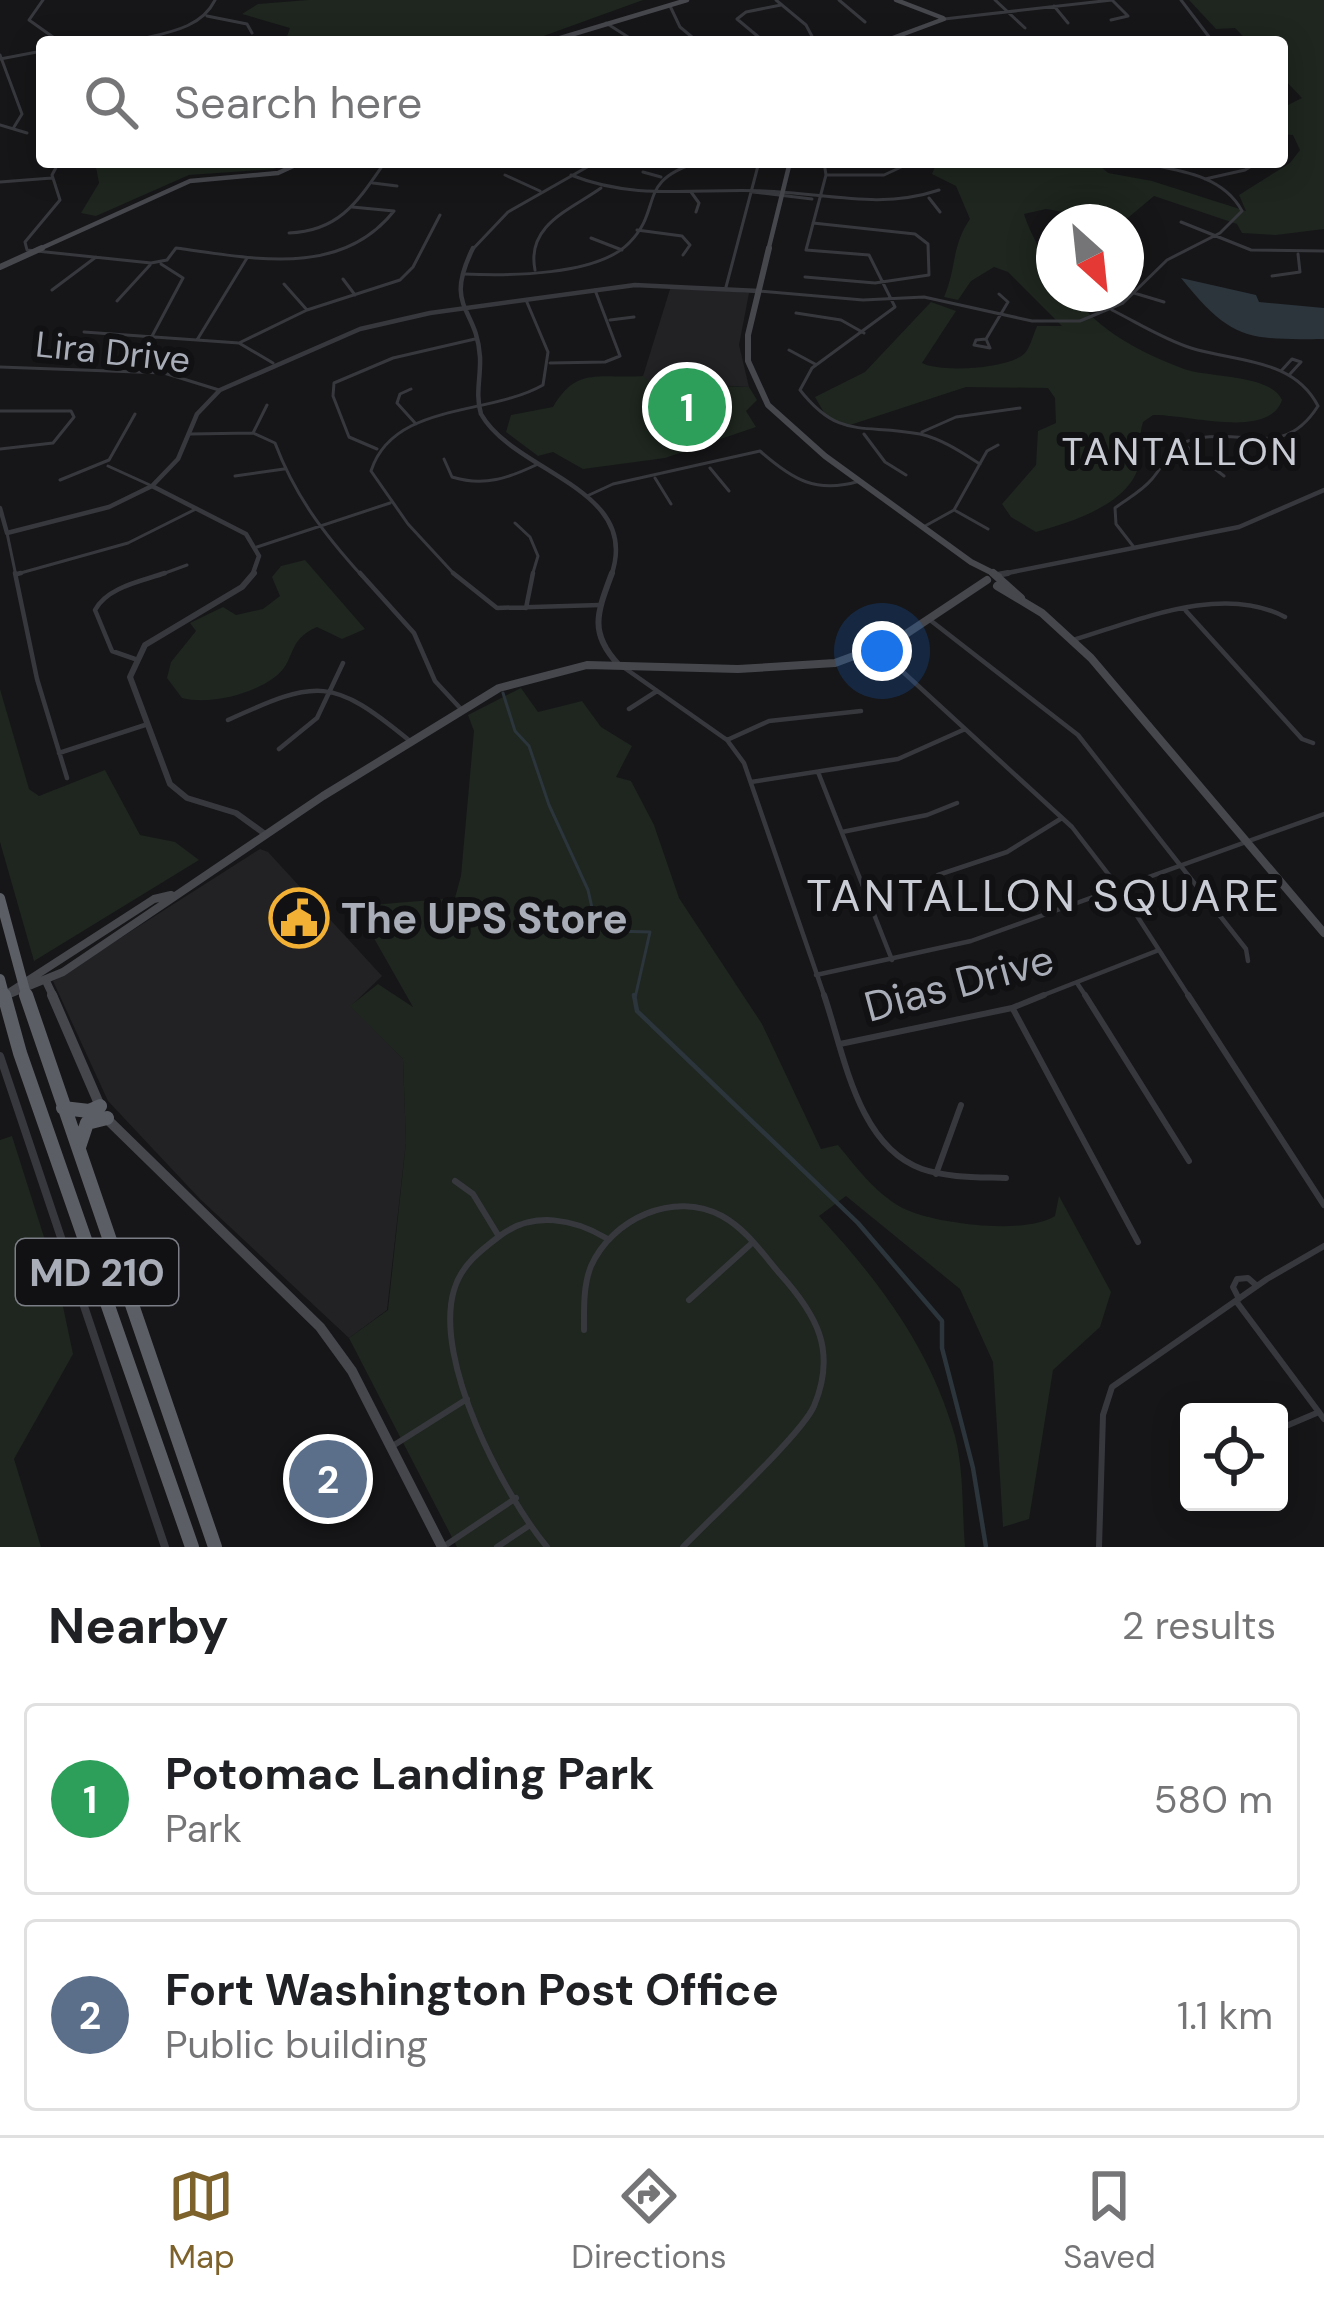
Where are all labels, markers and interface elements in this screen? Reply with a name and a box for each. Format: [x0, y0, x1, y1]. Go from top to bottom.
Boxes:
search box [36, 36, 1288, 168]
icon: search [78, 69, 144, 135]
text: Search here [174, 73, 422, 132]
north arrow [1036, 204, 1144, 312]
street label: Lira Drive [33, 321, 193, 383]
pin: 1 [648, 362, 726, 452]
district label: TANTALLON [1061, 426, 1301, 477]
your location [852, 621, 912, 681]
district label: TANTALLON SQUARE [806, 866, 1282, 925]
public building icon: The UPS Store [268, 887, 330, 949]
place label: The UPS Store [341, 891, 628, 946]
street label: Dias Drive [858, 931, 1060, 1035]
road number: MD 210 [16, 1239, 178, 1305]
map controls [1180, 1403, 1288, 1511]
button: locate [1180, 1403, 1288, 1511]
pin: 2 [289, 1434, 367, 1524]
text: Nearby [48, 1592, 229, 1659]
text: 2 results [1122, 1600, 1276, 1651]
text: Potomac Landing Park [165, 1744, 654, 1803]
text: 1 [83, 1774, 97, 1825]
text: 580 m [1154, 1774, 1273, 1825]
text: Park [165, 1803, 242, 1854]
text: Fort Washington Post Office [165, 1960, 779, 2019]
text: 2 [79, 1990, 101, 2041]
text: 1.1 km [1177, 1990, 1273, 2041]
text: Public building [165, 2019, 428, 2070]
tab: Map [168, 2163, 235, 2278]
tab: Directions [571, 2163, 727, 2278]
tab: Saved [1063, 2163, 1156, 2278]

